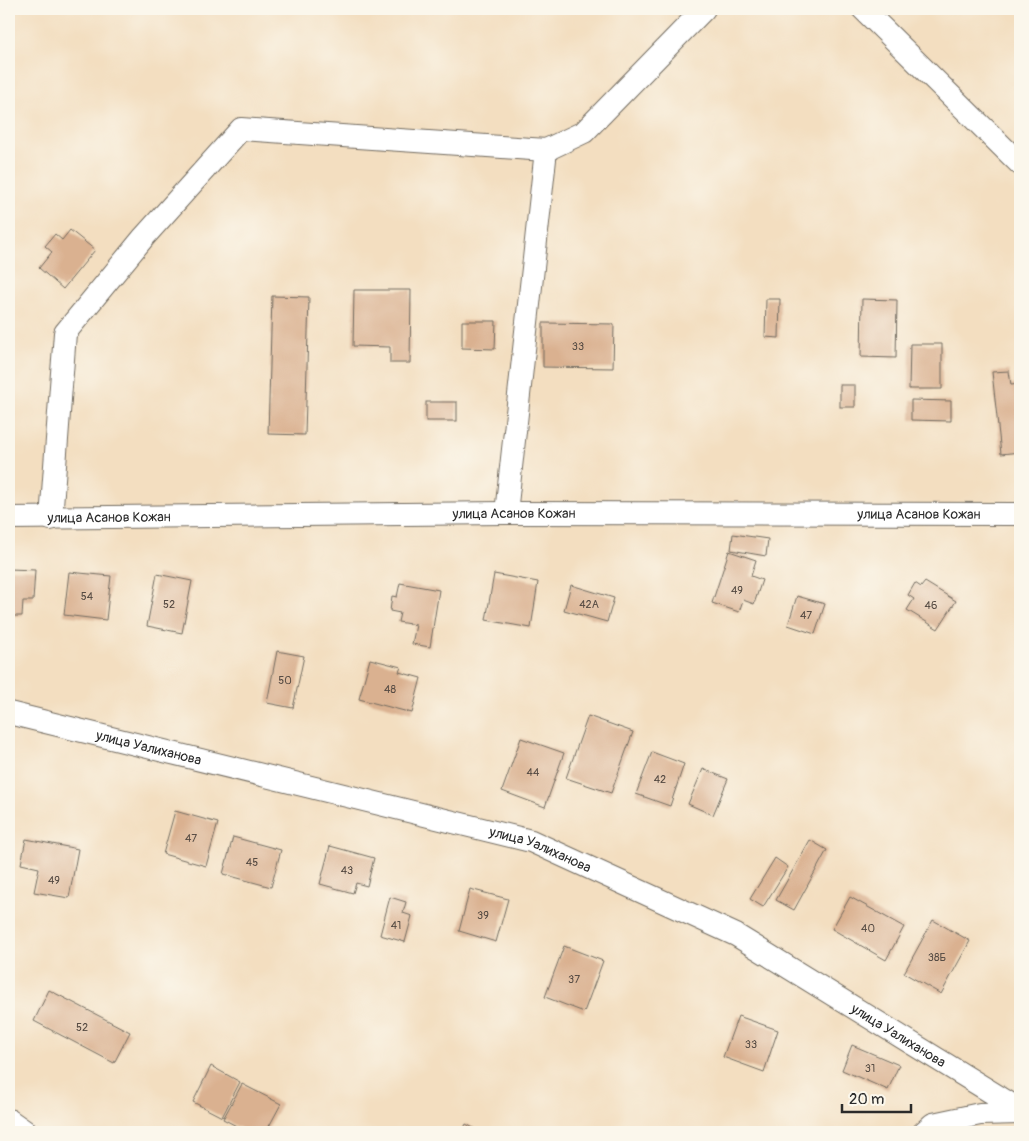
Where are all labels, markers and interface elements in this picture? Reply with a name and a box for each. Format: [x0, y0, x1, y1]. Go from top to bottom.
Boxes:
house number: 33 [572, 340, 584, 353]
street label: улица Асанов Кожан [451, 505, 576, 523]
street label: улица Асанов Кожан [856, 506, 981, 523]
street label: улица Асанов Кожан [46, 508, 171, 527]
house number: 49 [731, 584, 743, 597]
house number: 54 [81, 590, 94, 603]
house number: 52 [163, 598, 175, 611]
house number: 42А [579, 598, 599, 611]
house number: 46 [925, 599, 937, 612]
house number: 47 [800, 609, 812, 622]
house number: 50 [278, 674, 292, 687]
house number: 48 [384, 683, 396, 696]
street label: улица Уалиханова [93, 726, 203, 769]
house number: 44 [527, 766, 540, 779]
house number: 42 [654, 773, 666, 786]
street label: улица Уалиханова [487, 823, 594, 876]
house number: 47 [185, 832, 197, 845]
house number: 45 [246, 856, 258, 869]
house number: 43 [341, 864, 353, 877]
house number: 49 [48, 874, 60, 887]
house number: 39 [477, 909, 489, 922]
house number: 41 [391, 919, 401, 932]
house number: 40 [861, 922, 875, 935]
house number: 38Б [928, 951, 946, 964]
house number: 37 [568, 973, 580, 986]
street label: улица Уалиханова [847, 1000, 949, 1071]
house number: 52 [76, 1021, 88, 1034]
house number: 33 [745, 1038, 757, 1051]
house number: 31 [865, 1062, 875, 1075]
scale bar [842, 1081, 910, 1113]
text: 20 m [849, 1090, 884, 1109]

